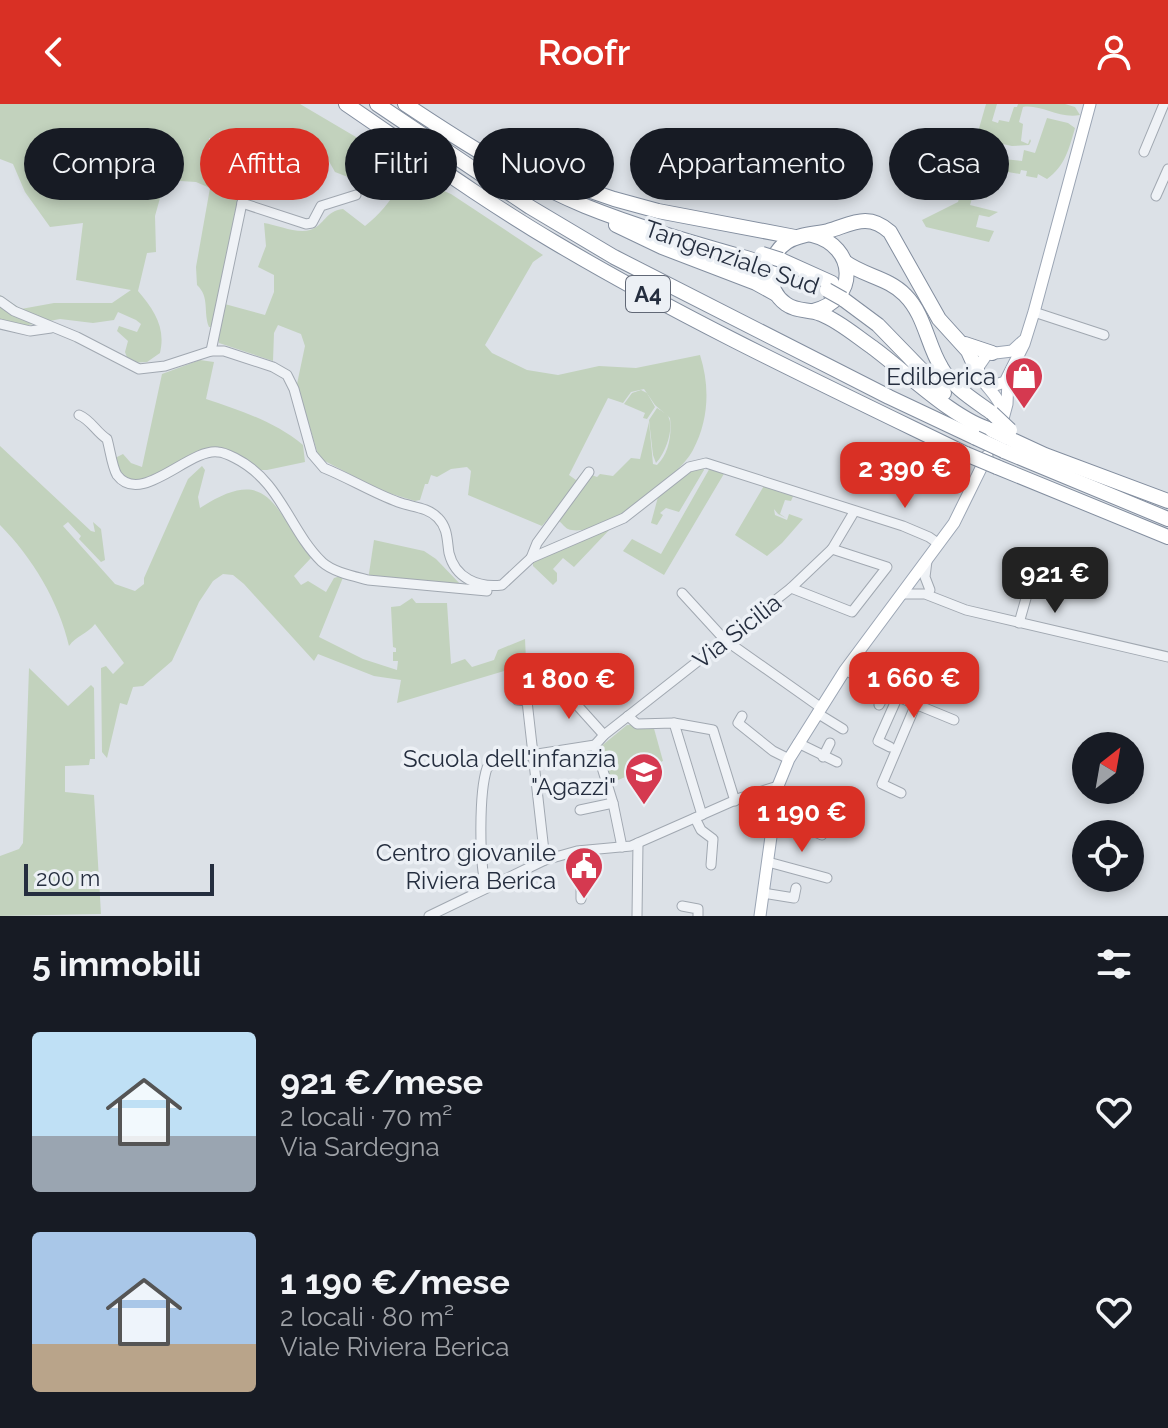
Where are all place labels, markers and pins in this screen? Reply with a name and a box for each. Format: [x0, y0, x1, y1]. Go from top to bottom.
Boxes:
shop icon: Edilberica [1003, 355, 1045, 410]
place label: Edilberica [886, 362, 996, 391]
pin: 2 390 € [831, 442, 979, 510]
pin: 921 € [999, 547, 1111, 615]
pin: 1 660 € [840, 652, 988, 720]
pin: 1 800 € [495, 653, 643, 721]
place label: Scuola dell'infanzia "Agazzi" [403, 744, 616, 801]
school or university icon: Scuola dell'infanzia "Agazzi" [623, 751, 665, 806]
pin: 1 190 € [728, 786, 876, 854]
place label: Centro giovanile Riviera Berica [376, 838, 556, 895]
public building icon: Centro giovanile Riviera Berica [563, 845, 605, 900]

